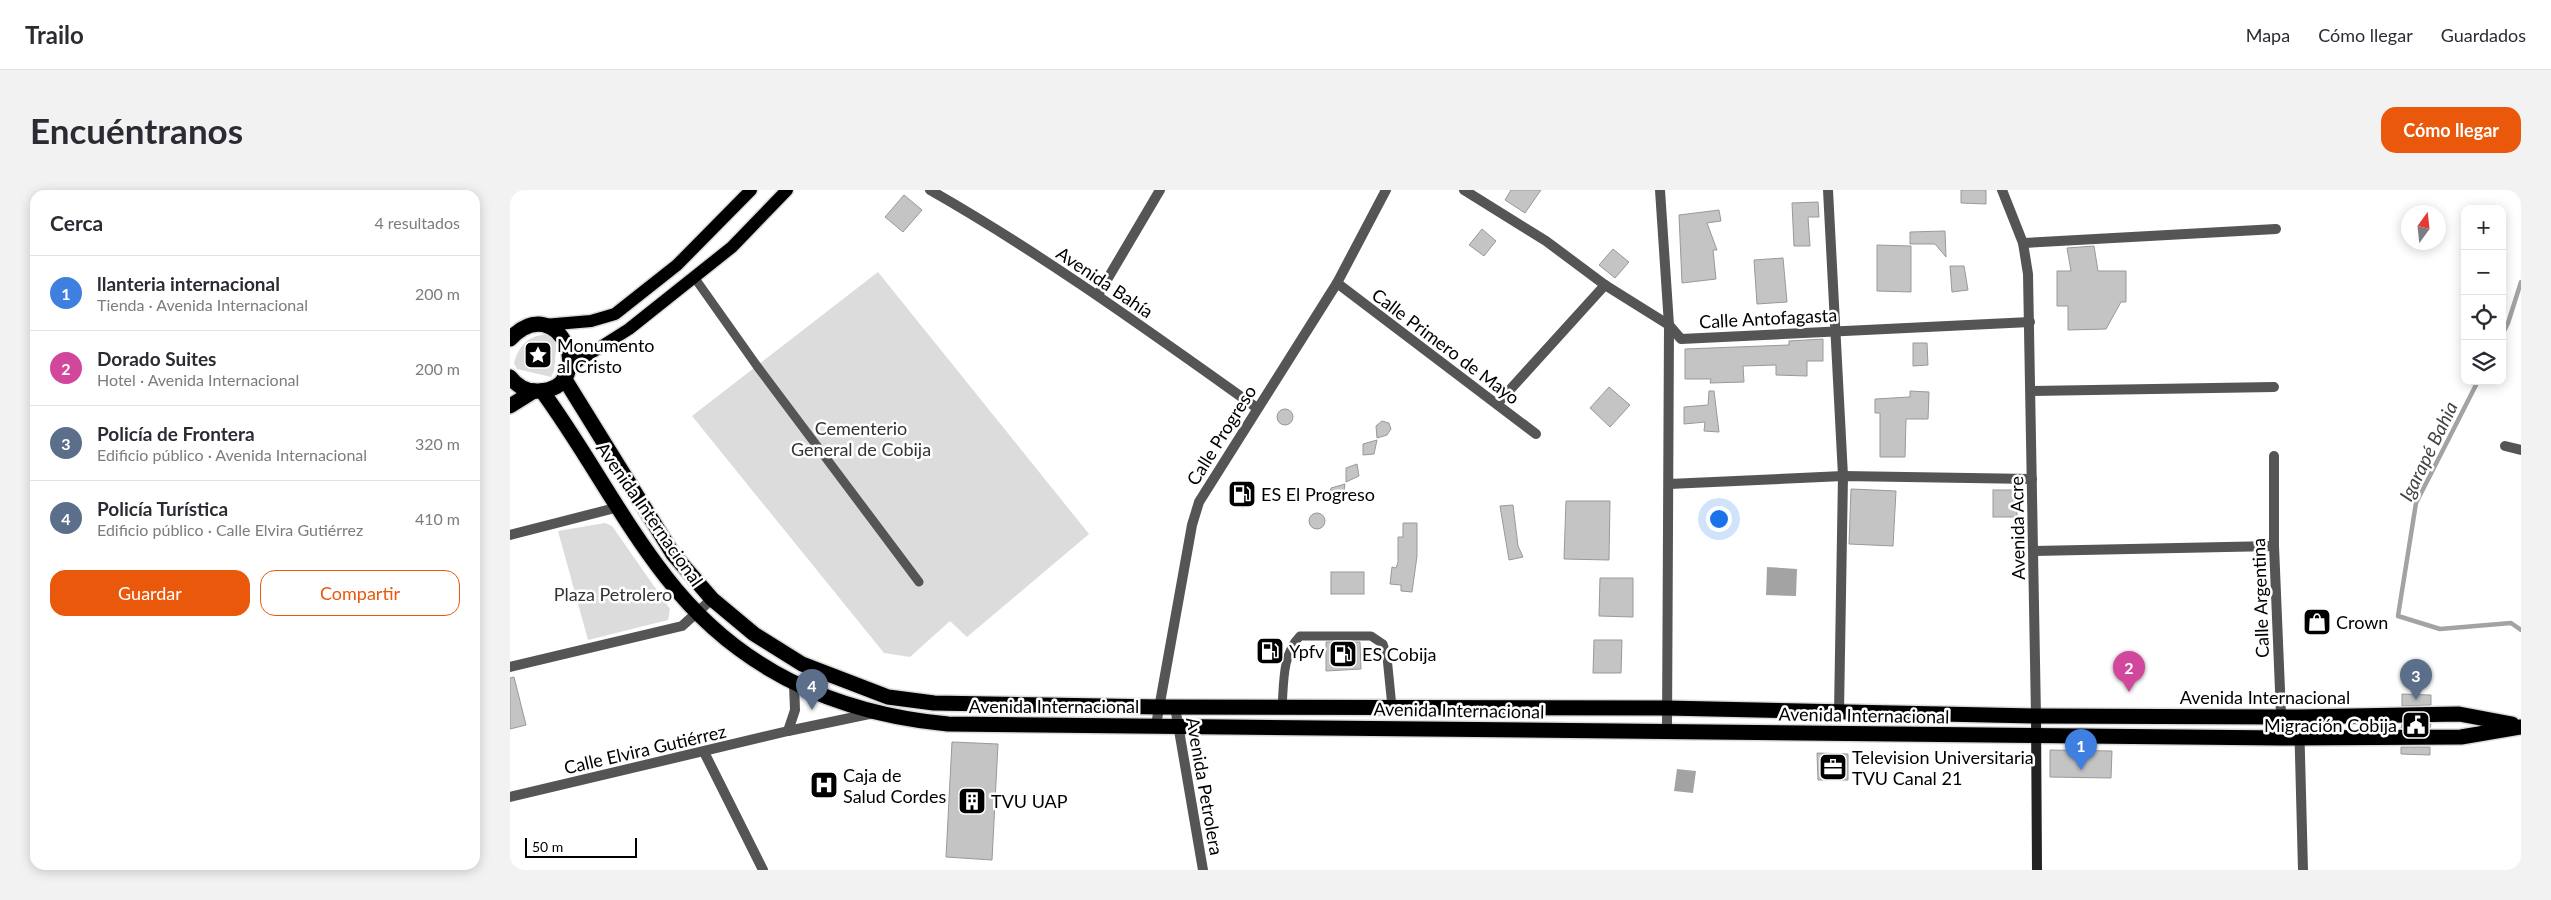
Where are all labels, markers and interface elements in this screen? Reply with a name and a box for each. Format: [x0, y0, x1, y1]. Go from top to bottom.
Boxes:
text: Trailo [25, 20, 84, 49]
text: Mapa [2246, 24, 2290, 46]
text: Cómo llegar [2318, 24, 2413, 46]
text: Guardados [2441, 24, 2526, 46]
button: Cómo llegar [2381, 107, 2521, 153]
text: Encuéntranos [30, 109, 243, 151]
north arrow [2401, 205, 2446, 250]
map controls [2461, 205, 2506, 385]
button: + [2461, 205, 2506, 250]
text: Cerca [50, 210, 103, 235]
text: 4 resultados [374, 213, 460, 232]
street label: Avenida Bahía [1053, 242, 1157, 322]
button: − [2461, 250, 2506, 295]
text: llanteria internacional [97, 272, 280, 295]
street label: Calle Primero de Mayo [1368, 283, 1524, 409]
text: 1 [61, 284, 71, 303]
text: 200 m [415, 284, 460, 303]
text: Tienda · Avenida Internacional [97, 295, 308, 314]
button: locate [2461, 295, 2506, 340]
street label: Calle Antofagasta [1698, 303, 1838, 333]
place label: Monumento al Cristo [557, 334, 655, 377]
place icon: Monumento al Cristo [523, 340, 553, 370]
button: layers [2461, 340, 2506, 385]
text: Dorado Suites [97, 347, 216, 370]
text: 2 [61, 359, 71, 378]
text: 200 m [415, 359, 460, 378]
text: Hotel · Avenida Internacional [97, 370, 299, 389]
street label: Calle Progreso [1182, 381, 1260, 489]
water label: Igarapé Bahia [2394, 398, 2462, 504]
park label: Cementerio General de Cobija [791, 417, 931, 460]
text: Policía de Frontera [97, 422, 255, 445]
text: 3 [61, 434, 71, 453]
text: 320 m [415, 434, 460, 453]
street label: Avenida Internacional [592, 438, 708, 590]
text: Edificio público · Avenida Internacional [97, 445, 367, 464]
street label: Avenida Acre [2005, 476, 2029, 580]
fuel station icon: ES El Progreso [1227, 479, 1257, 509]
place label: ES El Progreso [1261, 483, 1375, 505]
text: Policía Turística [97, 497, 228, 520]
your location [1706, 506, 1732, 532]
text: 4 [61, 509, 71, 528]
text: 410 m [415, 509, 460, 528]
text: Edificio público · Calle Elvira Gutiérrez [97, 520, 363, 539]
street label: Calle Argentina [2247, 538, 2273, 658]
button: Guardar [50, 570, 250, 616]
button: Compartir [260, 570, 460, 616]
park label: Plaza Petrolero [554, 583, 672, 605]
shop icon: Crown [2302, 607, 2332, 637]
place label: Crown [2336, 611, 2388, 633]
fuel station icon: Ypfv [1255, 636, 1285, 666]
fuel station icon: ES Cobija [1328, 639, 1358, 669]
place label: Ypfv [1289, 640, 1325, 662]
place label: ES Cobija [1362, 643, 1437, 665]
pin: 2 [2113, 651, 2145, 692]
pin: 3 [2400, 659, 2432, 700]
pin: 4 [796, 669, 828, 710]
street label: Avenida Internacional [2180, 686, 2350, 708]
street label: Avenida Internacional [969, 695, 1139, 717]
street label: Avenida Internacional [1373, 698, 1545, 722]
street label: Avenida Internacional [1778, 703, 1950, 727]
public building icon: Migración Cobija [2401, 710, 2431, 740]
place label: Migración Cobija [2264, 714, 2397, 736]
street label: Avenida Petrolera [1182, 715, 1228, 857]
street label: Calle Elvira Gutiérrez [562, 720, 728, 778]
pin: 1 [2065, 729, 2097, 770]
place label: Television Universitaria TVU Canal 21 [1852, 746, 2034, 789]
office icon: Television Universitaria TVU Canal 21 [1818, 752, 1848, 782]
place label: Caja de Salud Cordes [843, 764, 946, 807]
hospital icon: Caja de Salud Cordes [809, 770, 839, 800]
building icon: TVU UAP [957, 786, 987, 816]
place label: TVU UAP [991, 790, 1068, 812]
scale bar [525, 835, 638, 858]
text: 50 m [532, 838, 563, 855]

